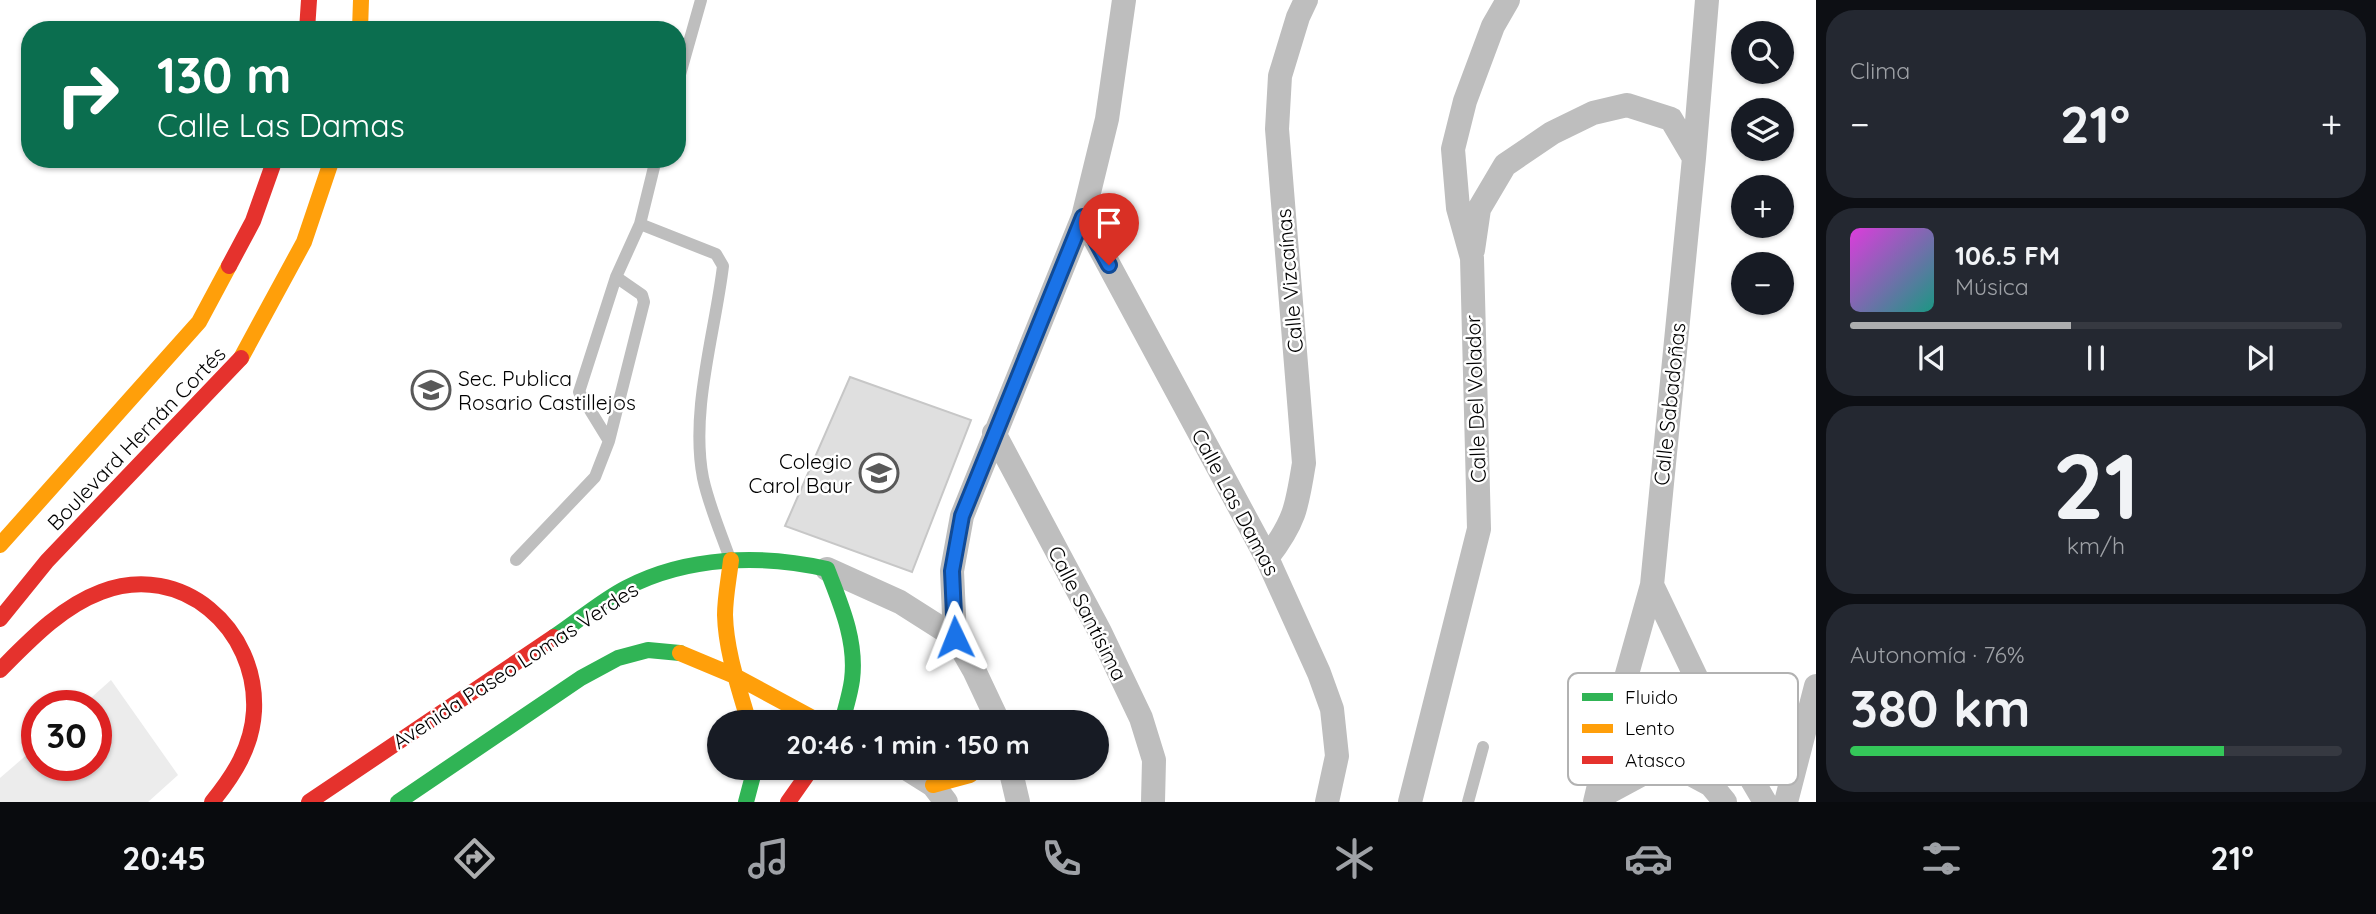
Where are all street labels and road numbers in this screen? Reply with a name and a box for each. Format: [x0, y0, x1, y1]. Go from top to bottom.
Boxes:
street label: Calle Vizcaínas [1270, 208, 1308, 354]
street label: Calle Del Volador [1459, 314, 1491, 484]
street label: Calle Sabadoñas [1648, 321, 1690, 487]
street label: Boulevard Hernán Cortés [41, 341, 231, 535]
street label: Calle Las Damas [1186, 424, 1286, 580]
street label: Calle Santísima [1043, 541, 1133, 685]
street label: Avenida Paseo Lomas Verdes [387, 576, 643, 754]

